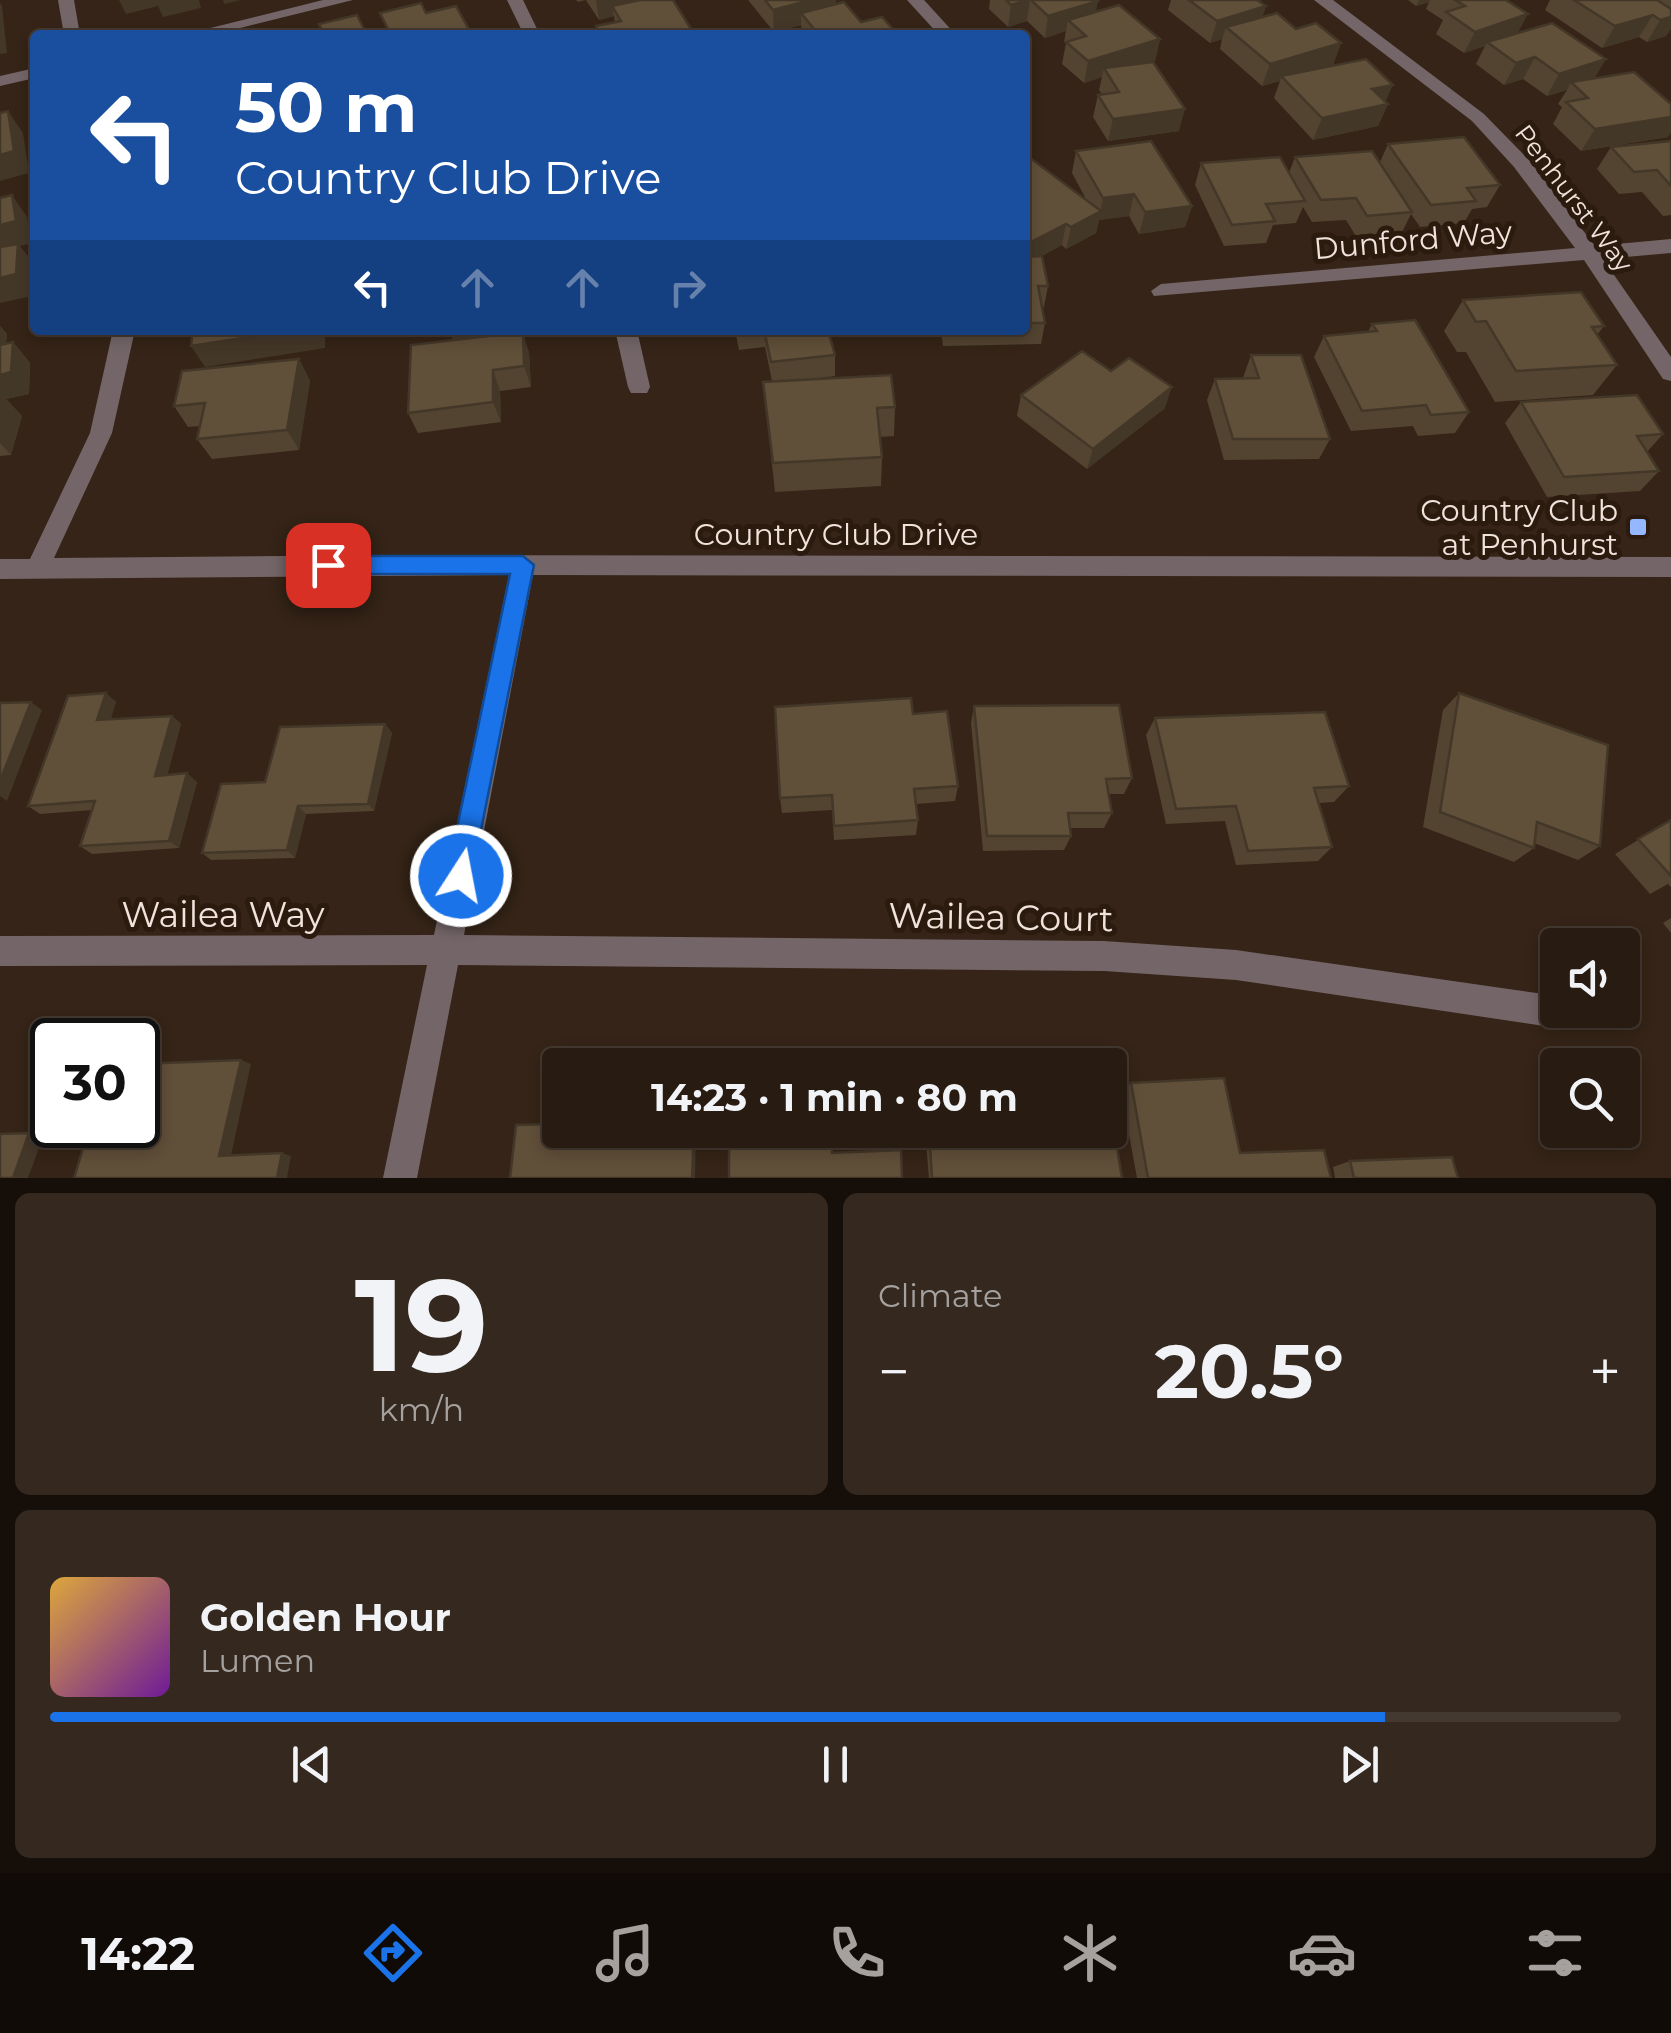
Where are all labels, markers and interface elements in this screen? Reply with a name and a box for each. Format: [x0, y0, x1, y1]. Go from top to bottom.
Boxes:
text: 50 m [235, 64, 417, 150]
icon: left [70, 70, 200, 200]
street label: Penhurst Way [1509, 119, 1639, 278]
text: Country Club Drive [235, 150, 661, 205]
street label: Dunford Way [1312, 213, 1514, 267]
icon: left [345, 260, 400, 315]
icon: ahead [450, 260, 505, 315]
icon: ahead [555, 260, 610, 315]
icon: right [660, 260, 715, 315]
place label: Country Club at Penhurst [1420, 492, 1618, 563]
street label: Country Club Drive [694, 516, 978, 553]
marker: Country Club at Penhurst [1627, 516, 1649, 538]
pin [286, 523, 371, 608]
icon: arrive [301, 538, 356, 593]
position arrow [409, 824, 513, 928]
street label: Wailea Way [122, 893, 324, 936]
street label: Wailea Court [888, 894, 1114, 940]
map controls [1540, 928, 1640, 1148]
button: sound [1540, 928, 1640, 1028]
speed limit sign: 30 [30, 1018, 160, 1148]
button: search [1540, 1048, 1640, 1148]
text: 14:23 · 1 min · 80 m [651, 1074, 1018, 1121]
text: 19 [355, 1245, 488, 1404]
text: Climate [878, 1276, 1002, 1315]
text: 20.5° [1155, 1325, 1344, 1417]
text: − [878, 1338, 910, 1405]
text: + [1589, 1338, 1621, 1405]
text: km/h [379, 1390, 464, 1429]
text: Golden Hour [200, 1594, 451, 1641]
text: Lumen [200, 1641, 315, 1680]
icon: previous [284, 1737, 339, 1792]
icon: pause [808, 1737, 863, 1792]
icon: next [1332, 1737, 1387, 1792]
icon: directions [358, 1918, 428, 1988]
icon: music [590, 1918, 660, 1988]
icon: phone [822, 1918, 892, 1988]
icon: climate [1055, 1918, 1125, 1988]
icon: car [1287, 1918, 1357, 1988]
icon: filters [1520, 1918, 1590, 1988]
text: 14:22 [81, 1926, 195, 1981]

